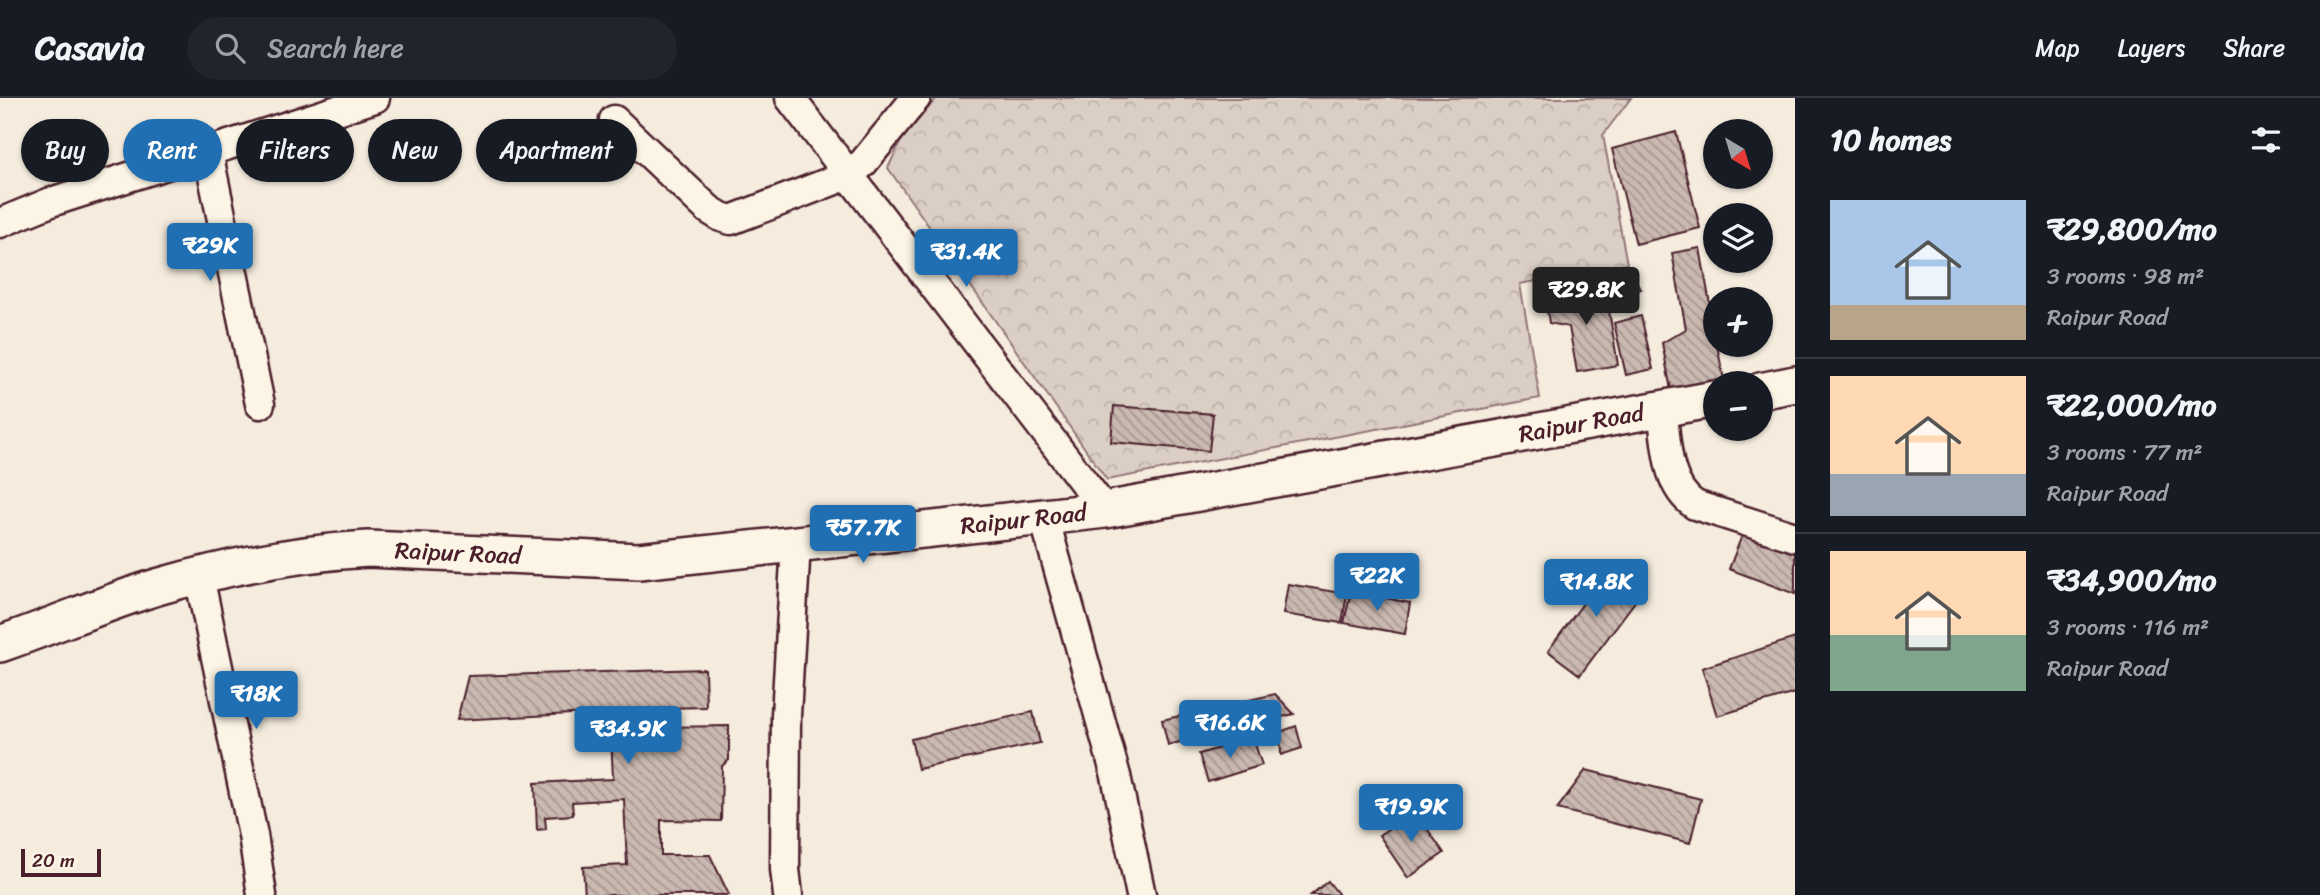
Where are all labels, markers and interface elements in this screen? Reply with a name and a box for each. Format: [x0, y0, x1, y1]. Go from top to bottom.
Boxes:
search box [187, 17, 677, 80]
text: Casavia [35, 19, 145, 77]
text: Search here [267, 25, 404, 71]
text: Map [2035, 27, 2080, 69]
text: Layers [2118, 27, 2185, 69]
text: Share [2223, 27, 2285, 69]
icon: search [211, 29, 249, 67]
text: 10 homes [1830, 113, 1951, 167]
chip: Buy [21, 119, 109, 182]
chip: Rent [123, 119, 222, 182]
chip: Filters [236, 119, 354, 182]
chip: New [368, 119, 462, 182]
chip: Apartment [476, 119, 637, 182]
north arrow [1703, 119, 1773, 189]
map controls [1703, 119, 1773, 441]
icon: filters [2247, 121, 2285, 159]
text: ₹29,800/mo [2047, 202, 2217, 256]
button: layers [1703, 203, 1773, 273]
pin: ₹29K [169, 223, 251, 283]
text: ₹29K [183, 225, 237, 266]
icon: home [1886, 228, 1970, 312]
pin: ₹31.4K [909, 230, 1023, 289]
text: ₹31.4K [931, 231, 1001, 272]
text: 3 rooms · 98 m² [2047, 256, 2204, 297]
pin: ₹29.8K [1529, 268, 1643, 327]
text: ₹29.8K [1548, 269, 1624, 310]
button: + [1703, 287, 1773, 357]
text: Raipur Road [2047, 297, 2168, 338]
button: − [1703, 371, 1773, 441]
text: ₹22,000/mo [2047, 378, 2217, 432]
street label: Raipur Road [1515, 391, 1649, 455]
icon: home [1886, 404, 1970, 488]
text: 3 rooms · 77 m² [2047, 432, 2203, 473]
text: Raipur Road [2047, 473, 2168, 514]
street label: Raipur Road [958, 491, 1090, 547]
pin: ₹57.7K [806, 505, 920, 565]
text: ₹57.7K [826, 507, 900, 548]
street label: Raipur Road [394, 529, 523, 577]
text: ₹34,900/mo [2047, 553, 2217, 607]
pin: ₹22K [1336, 554, 1418, 613]
text: ₹22K [1350, 555, 1404, 596]
pin: ₹14.8K [1539, 560, 1653, 619]
text: ₹14.8K [1560, 561, 1632, 602]
icon: home [1886, 579, 1970, 663]
text: 3 rooms · 116 m² [2047, 607, 2209, 648]
text: Raipur Road [2047, 648, 2168, 689]
pin: ₹18K [215, 672, 297, 731]
text: ₹18K [231, 673, 281, 714]
pin: ₹16.6K [1173, 700, 1287, 760]
text: ₹16.6K [1195, 702, 1265, 743]
pin: ₹34.9K [571, 706, 685, 766]
text: ₹34.9K [591, 708, 665, 749]
pin: ₹19.9K [1354, 784, 1468, 844]
text: ₹19.9K [1375, 786, 1447, 827]
text: 20 m [32, 844, 75, 877]
scale bar [21, 846, 102, 878]

